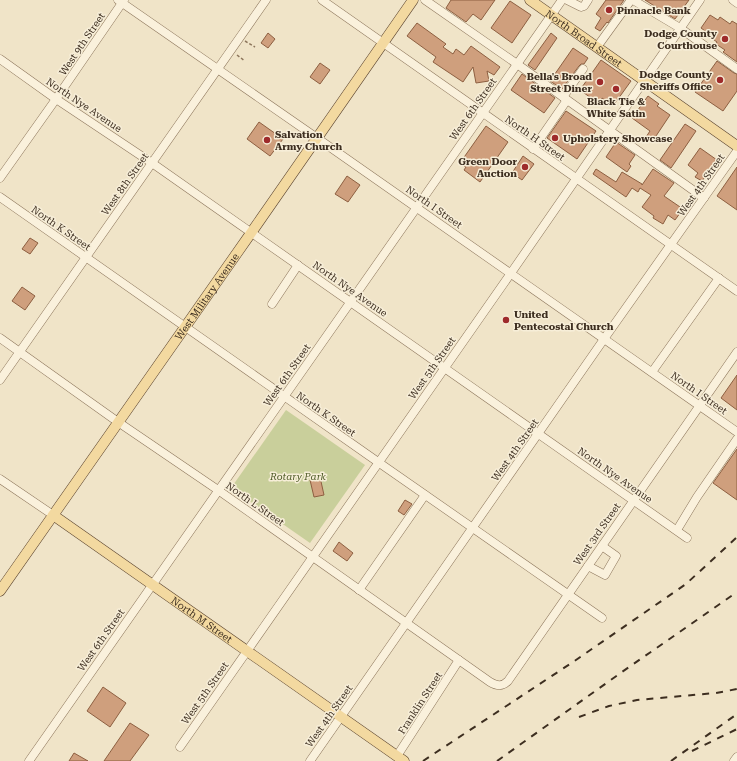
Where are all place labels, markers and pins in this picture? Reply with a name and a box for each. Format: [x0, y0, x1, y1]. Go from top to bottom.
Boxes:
marker: Pinnacle Bank [604, 5, 614, 15]
place label: Pinnacle Bank [617, 5, 691, 16]
place label: Dodge County Courthouse [644, 28, 717, 51]
marker: Dodge County Courthouse [720, 34, 730, 44]
place label: Dodge County Sheriffs Office [639, 69, 712, 92]
place label: Bella's Broad Street Diner [527, 71, 592, 94]
marker: Dodge County Sheriffs Office [715, 75, 725, 85]
marker: Bella's Broad Street Diner [595, 77, 605, 87]
marker: Black Tie & White Satin [611, 84, 621, 94]
place label: Black Tie & White Satin [586, 96, 646, 119]
place label: Salvation Army Church [275, 129, 342, 152]
marker: Upholstery Showcase [550, 133, 560, 143]
place label: Upholstery Showcase [563, 133, 672, 144]
marker: Salvation Army Church [262, 135, 272, 145]
place label: Green Door Auction [458, 156, 517, 179]
marker: Green Door Auction [520, 162, 530, 172]
place label: United Pentecostal Church [514, 309, 614, 332]
marker: United Pentecostal Church [501, 315, 511, 325]

